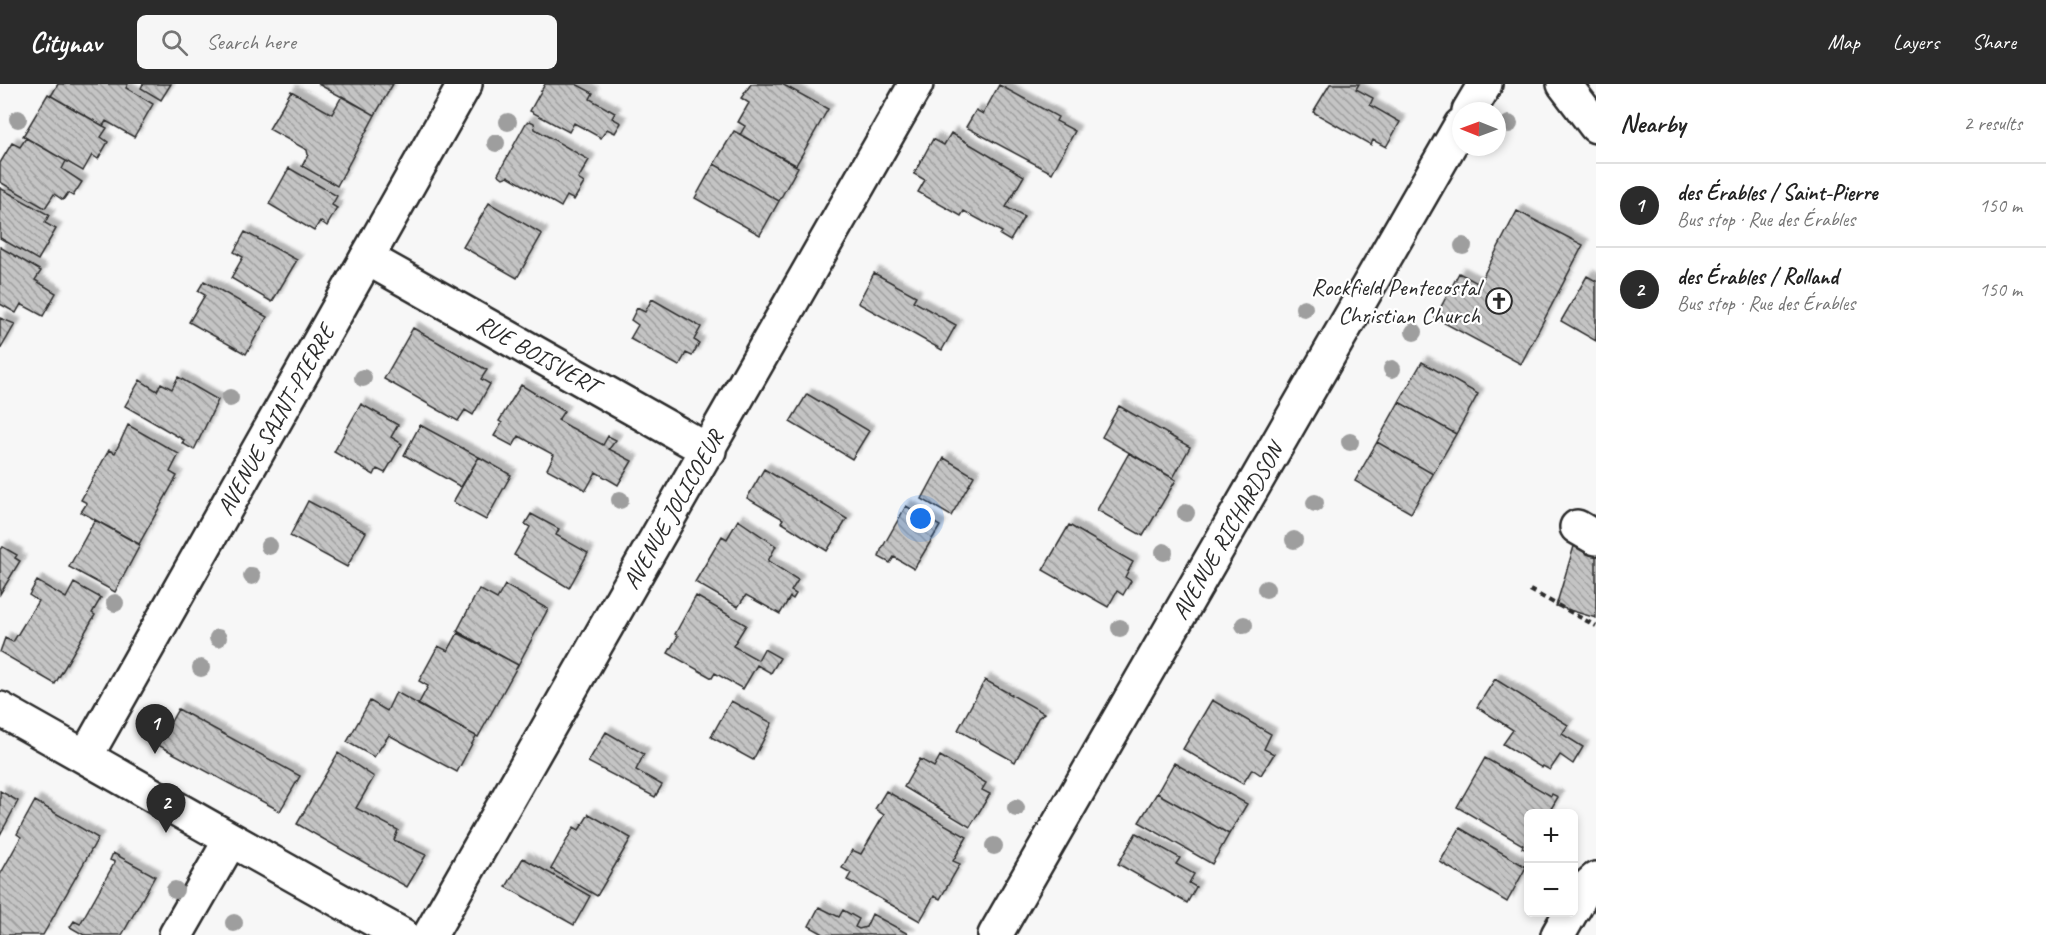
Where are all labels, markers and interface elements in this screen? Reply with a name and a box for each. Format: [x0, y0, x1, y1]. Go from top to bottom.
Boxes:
search box [137, 15, 557, 69]
text: Citynav [30, 25, 101, 60]
icon: search [158, 26, 191, 59]
text: Search here [206, 28, 296, 56]
text: Map [1827, 29, 1860, 55]
text: Layers [1893, 29, 1939, 55]
text: Share [1972, 29, 2016, 55]
north arrow [1452, 102, 1506, 156]
text: Nearby [1620, 107, 1685, 140]
text: 2 results [1963, 111, 2022, 136]
text: des Érables / Saint-Pierre [1677, 179, 1877, 207]
text: 1 [1635, 193, 1644, 218]
text: 150 m [1979, 193, 2022, 218]
text: Bus stop · Rue des Érables [1677, 207, 1855, 232]
text: des Érables / Rolland [1677, 263, 1838, 291]
place label: Rockfield Pentecostal Christian Church [1311, 272, 1484, 330]
text: 2 [1635, 277, 1644, 302]
text: 150 m [1979, 277, 2022, 302]
church icon: Rockfield Pentecostal Christian Church [1484, 286, 1514, 316]
text: Bus stop · Rue des Érables [1677, 291, 1855, 316]
street label: RUE BOISVERT [471, 308, 609, 404]
street label: AVENUE SAINT-PIERRE [210, 317, 343, 520]
street label: AVENUE JOLICOEUR [616, 423, 731, 594]
street label: AVENUE RICHARDSON [1165, 435, 1292, 625]
your location [906, 504, 935, 533]
pin: 1 [136, 704, 174, 754]
pin: 2 [146, 784, 186, 833]
map controls [1524, 809, 1578, 917]
button: + [1524, 809, 1578, 863]
button: − [1524, 863, 1578, 917]

